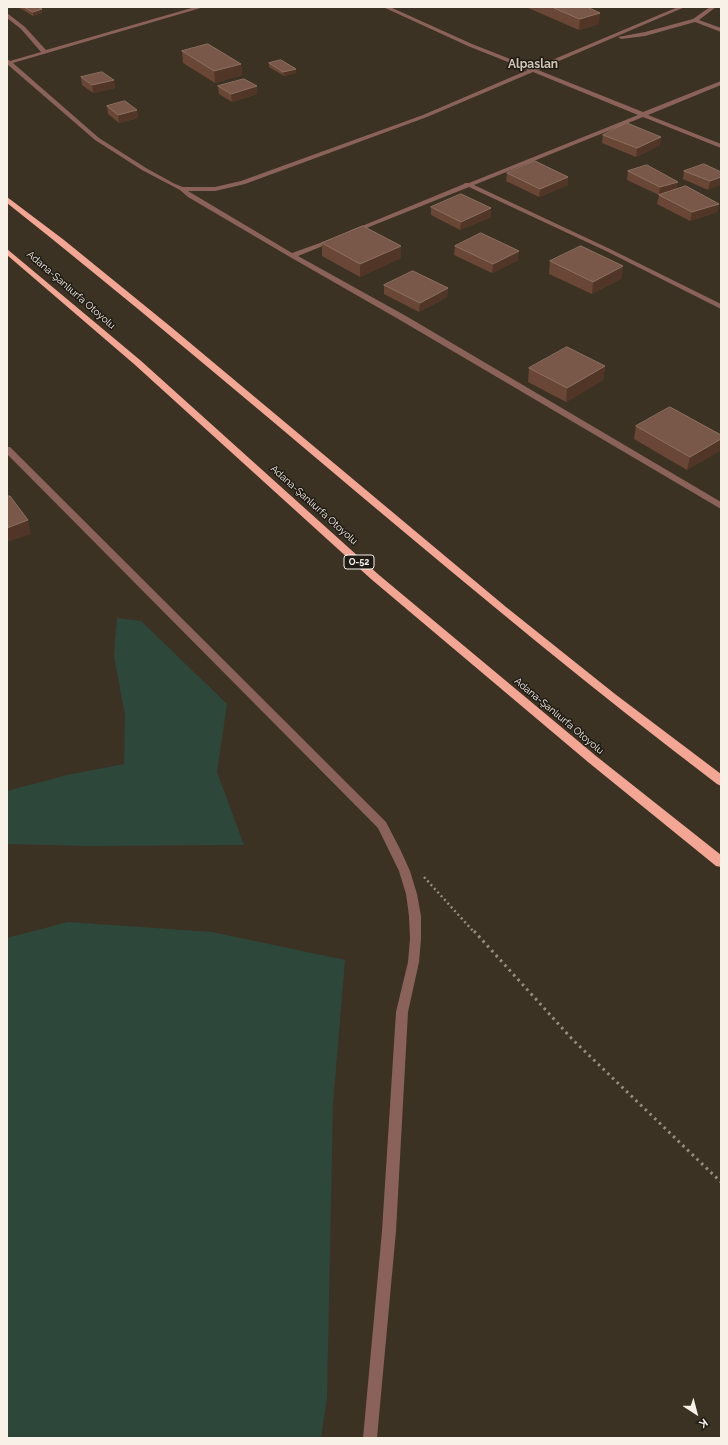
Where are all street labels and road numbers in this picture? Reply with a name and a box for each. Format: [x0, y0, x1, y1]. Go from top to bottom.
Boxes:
street label: Adana-Şanlıurfa Otoyolu [24, 248, 118, 332]
street label: Adana-Şanlıurfa Otoyolu [268, 463, 360, 547]
road number: O-52 [344, 555, 374, 569]
street label: Adana-Şanlıurfa Otoyolu [512, 675, 606, 757]

